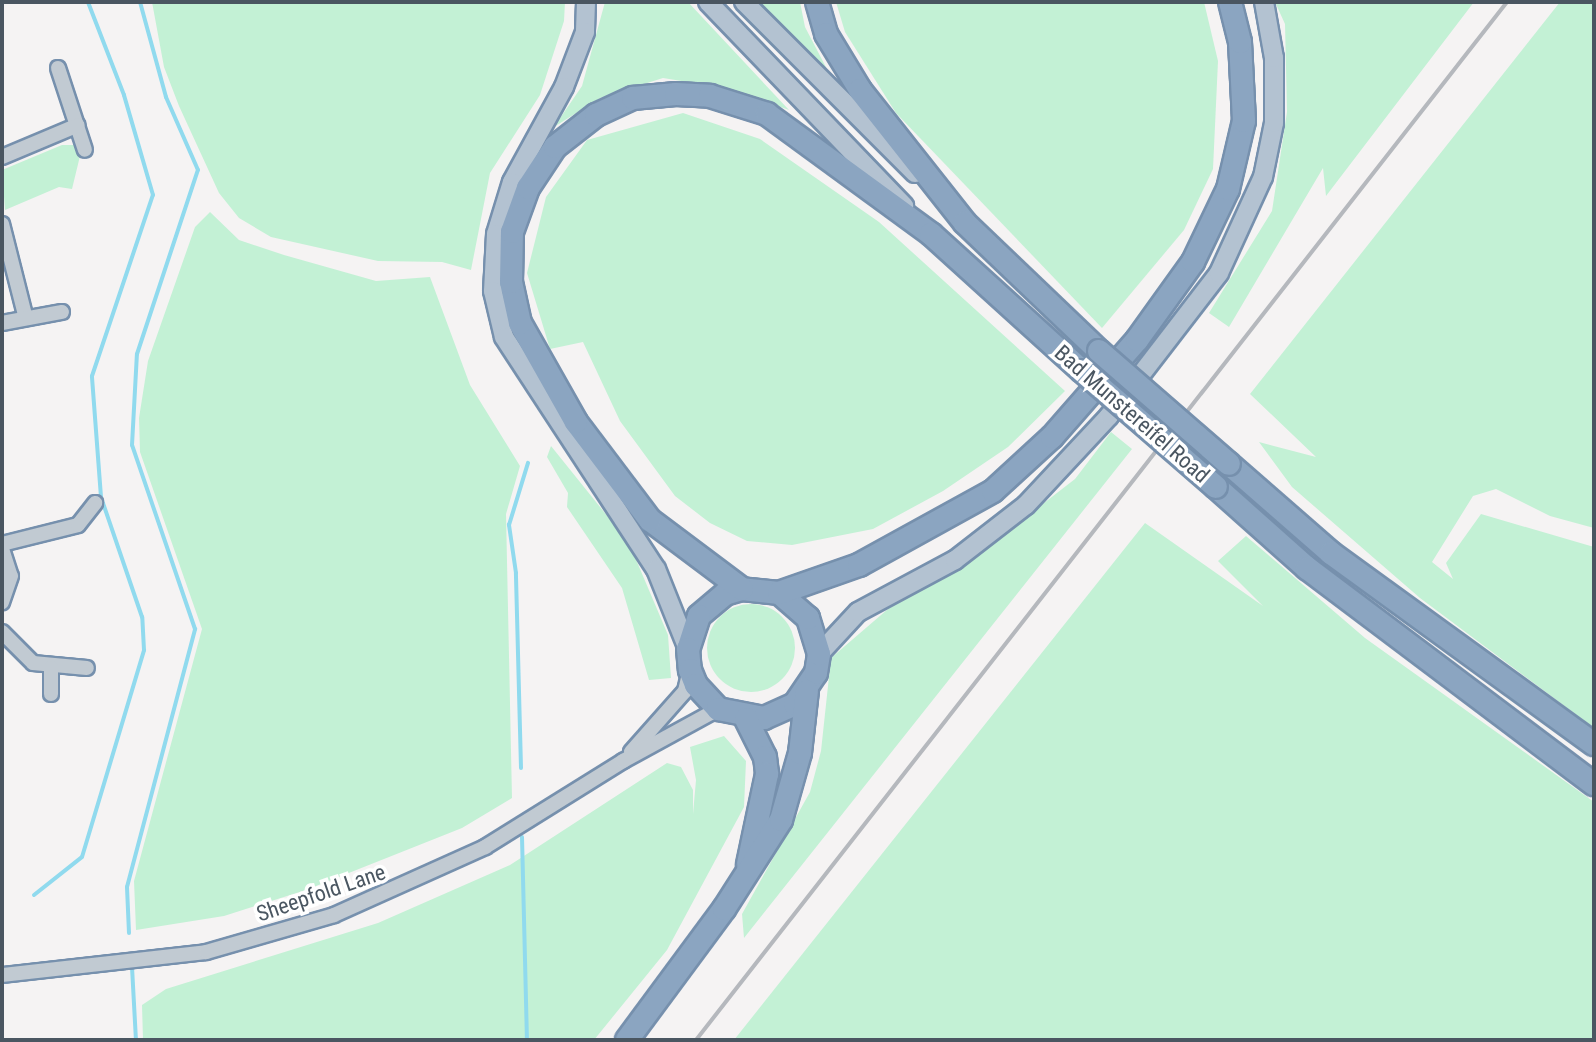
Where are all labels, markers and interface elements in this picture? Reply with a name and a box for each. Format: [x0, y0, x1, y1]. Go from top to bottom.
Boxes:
street label: Bad Munstereifel Road [1049, 340, 1215, 488]
street label: Sheepfold Lane [253, 859, 389, 927]

